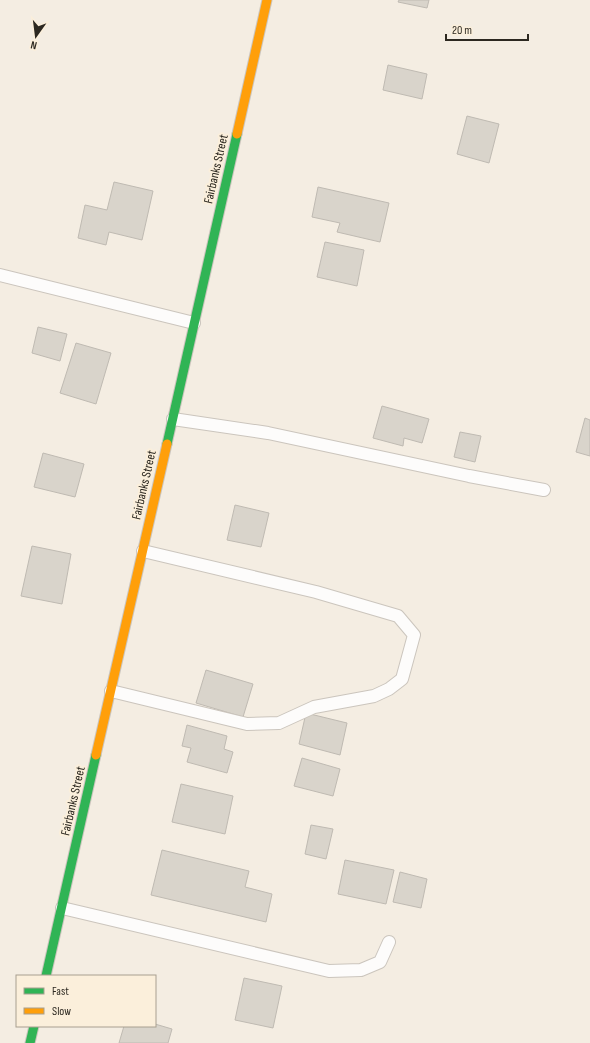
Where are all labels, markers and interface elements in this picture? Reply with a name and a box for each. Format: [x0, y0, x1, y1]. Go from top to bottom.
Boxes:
north arrow [16, 16, 56, 56]
scale bar [446, 16, 528, 42]
text: 20 m [452, 23, 472, 38]
text: N [29, 38, 38, 52]
street label: Fairbanks Street [200, 133, 232, 205]
street label: Fairbanks Street [128, 449, 160, 521]
street label: Fairbanks Street [57, 765, 89, 837]
legend [16, 975, 156, 1027]
text: Fast [52, 984, 69, 999]
text: Slow [52, 1004, 71, 1019]

